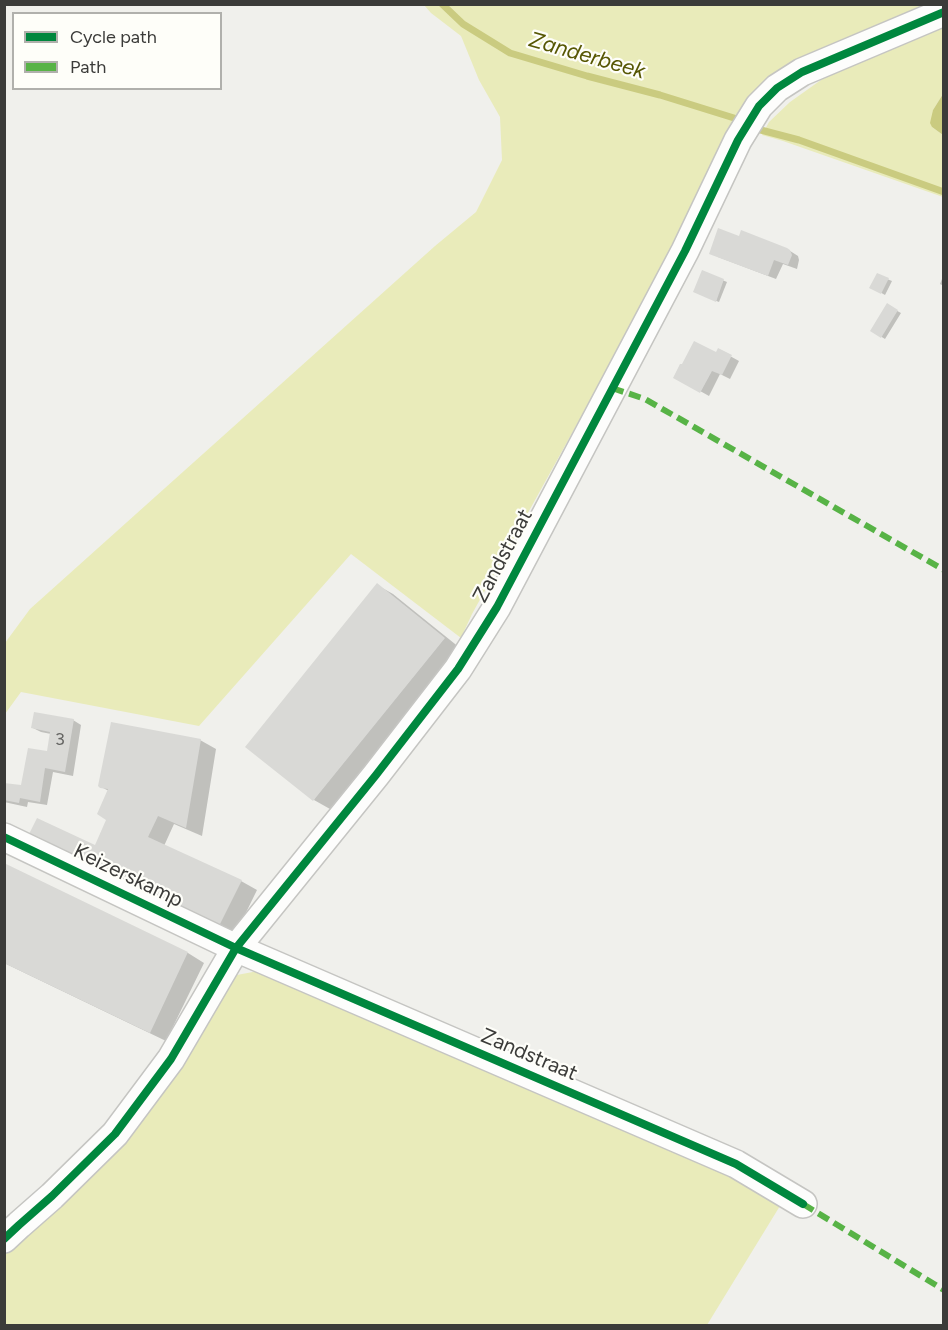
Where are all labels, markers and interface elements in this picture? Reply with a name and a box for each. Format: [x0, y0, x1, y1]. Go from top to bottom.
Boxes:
legend [12, 12, 222, 90]
text: Cycle path [70, 26, 157, 48]
water label: Zanderbeek [526, 27, 648, 85]
text: Path [70, 56, 106, 78]
street label: Zandstraat [468, 505, 538, 607]
house number: 3 [55, 729, 65, 751]
street label: Keizerskamp [69, 839, 187, 913]
street label: Zandstraat [477, 1023, 581, 1087]

